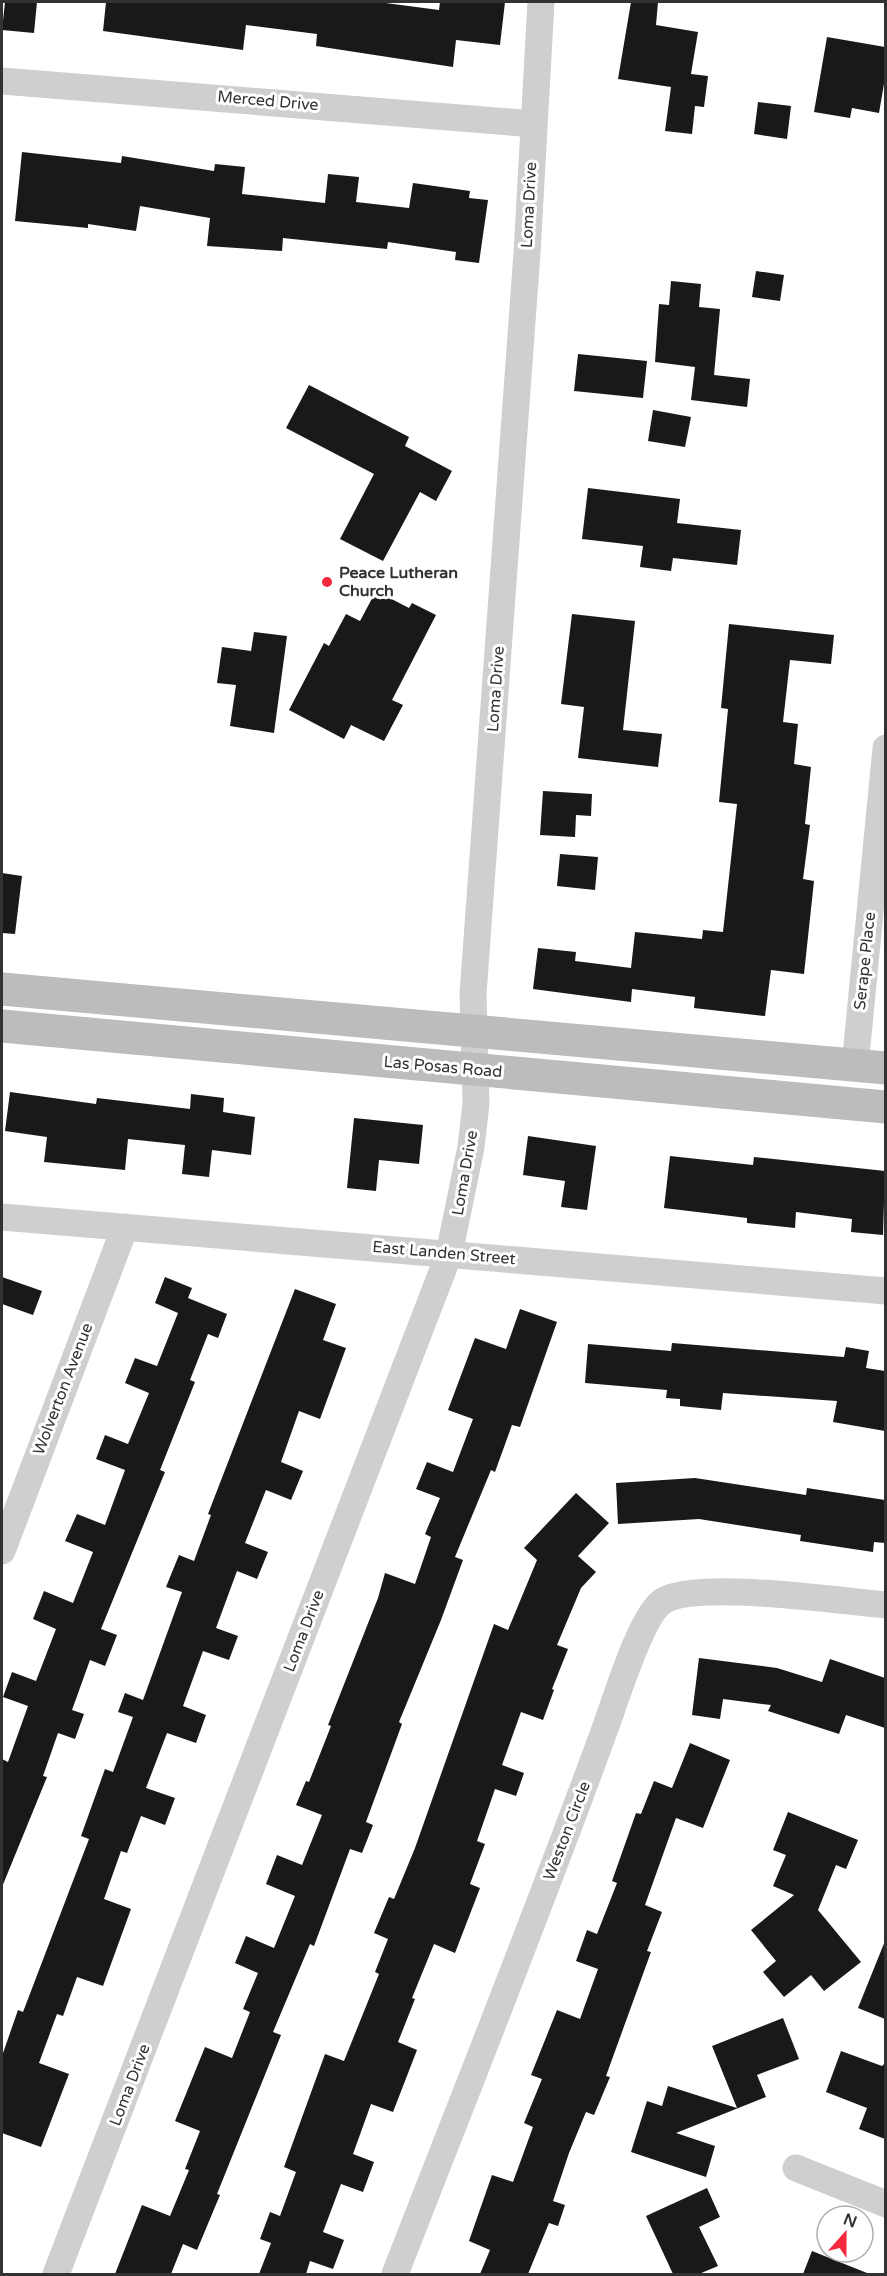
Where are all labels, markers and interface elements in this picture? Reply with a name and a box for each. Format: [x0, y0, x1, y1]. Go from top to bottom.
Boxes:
street label: Merced Drive [217, 87, 319, 115]
street label: Loma Drive [517, 161, 541, 249]
place label: Peace Lutheran Church [339, 563, 458, 601]
marker: Peace Lutheran Church [320, 575, 334, 589]
street label: Loma Drive [483, 645, 509, 733]
street label: Serape Place [850, 911, 880, 1011]
street label: Las Posas Road [383, 1052, 503, 1082]
street label: Loma Drive [448, 1129, 482, 1217]
street label: East Landen Street [372, 1237, 516, 1269]
street label: Wolverton Avenue [29, 1320, 97, 1458]
street label: Loma Drive [279, 1587, 329, 1675]
street label: Weston Circle [539, 1779, 595, 1883]
street label: Loma Drive [105, 2041, 155, 2129]
north arrow [815, 2204, 875, 2264]
text: N [840, 2209, 860, 2233]

